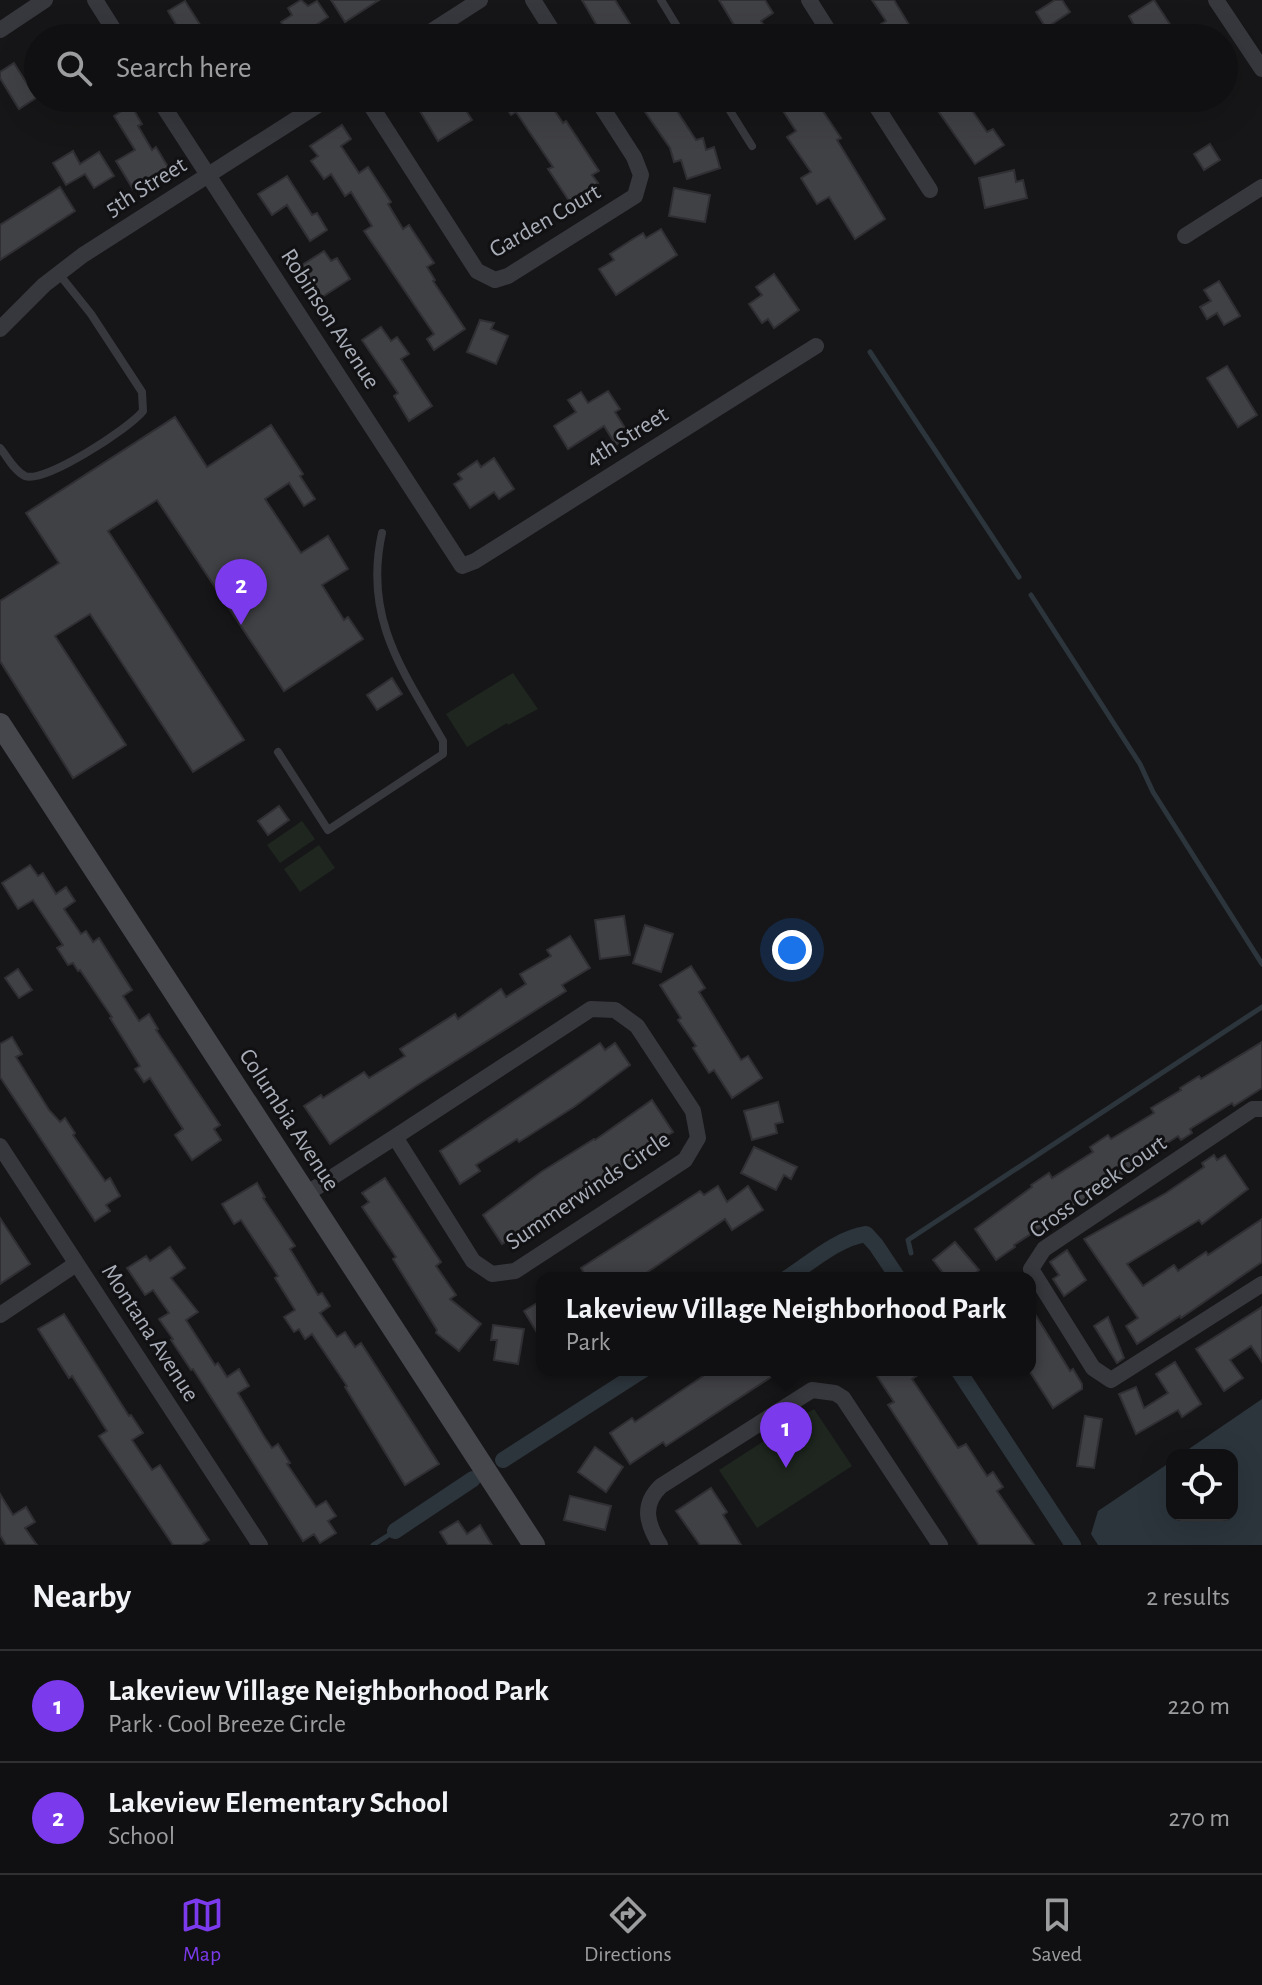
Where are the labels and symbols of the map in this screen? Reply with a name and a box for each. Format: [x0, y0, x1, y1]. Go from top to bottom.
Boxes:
street label: 5th Street [101, 153, 191, 221]
street label: Garden Court [485, 179, 605, 262]
street label: Robinson Avenue [276, 245, 384, 393]
street label: 4th Street [582, 402, 673, 472]
pin: 2 [215, 559, 267, 625]
your location [772, 930, 812, 970]
street label: Columbia Avenue [234, 1045, 344, 1195]
street label: Summerwinds Circle [502, 1127, 674, 1255]
street label: Cross Creek Court [1025, 1131, 1171, 1243]
street label: Montana Avenue [97, 1260, 203, 1406]
pin: 1 [760, 1402, 812, 1468]

